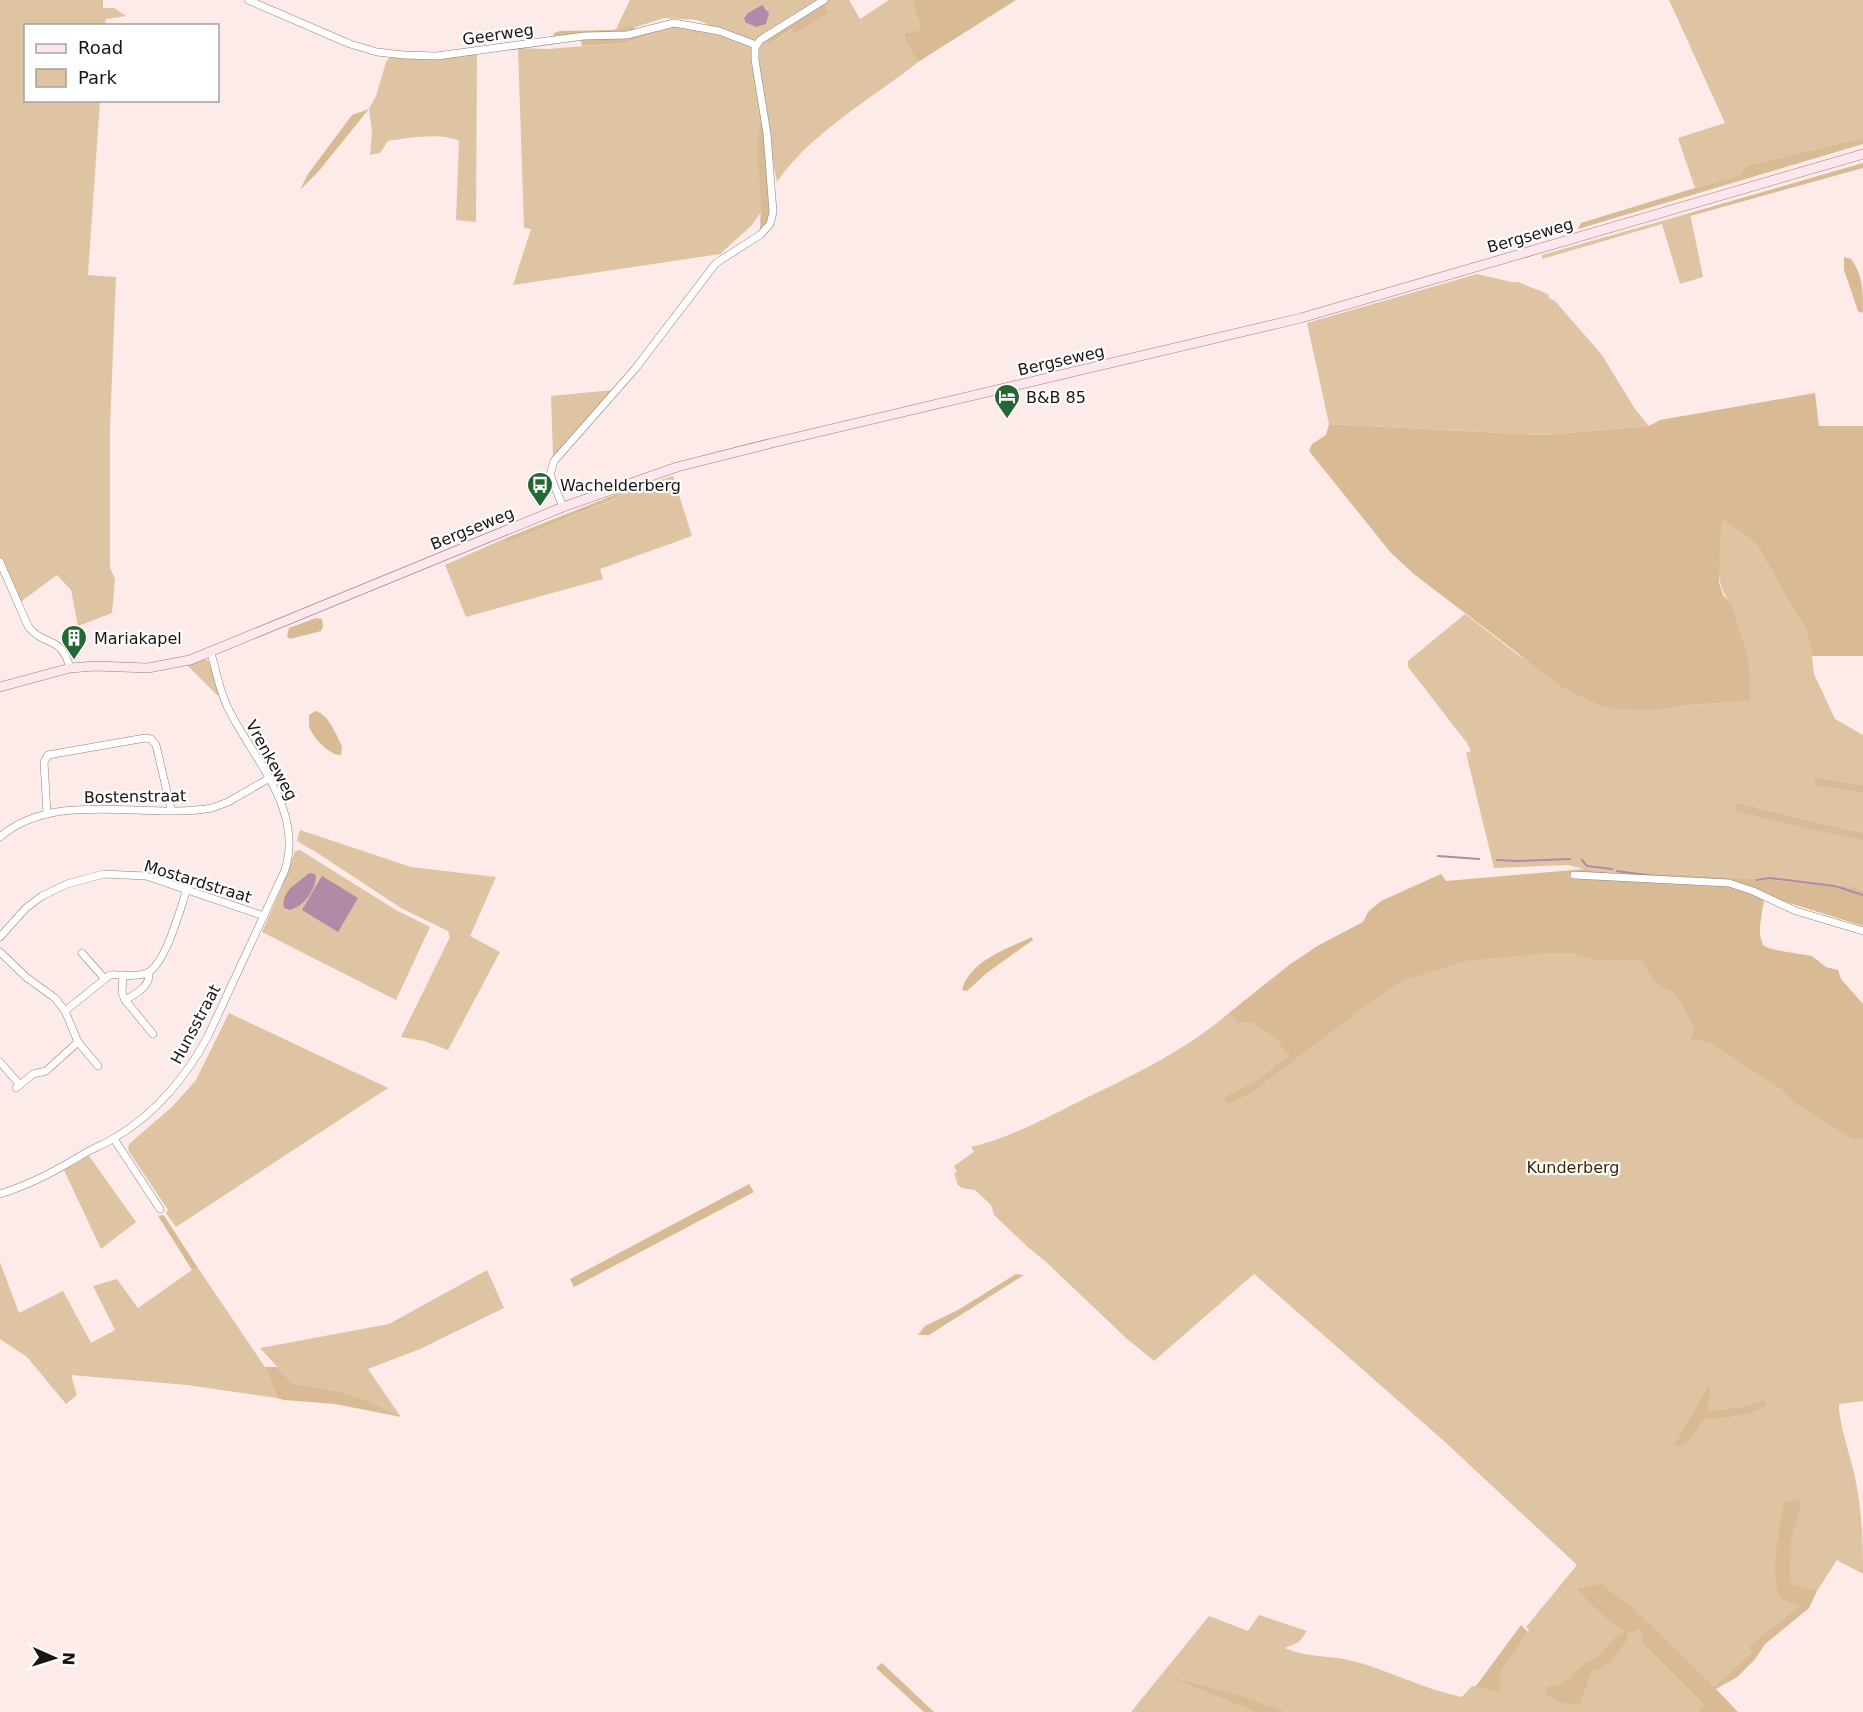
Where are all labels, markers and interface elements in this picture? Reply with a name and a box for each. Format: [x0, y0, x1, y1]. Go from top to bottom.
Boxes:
street label: Geerweg [461, 20, 535, 49]
legend [24, 24, 219, 102]
text: Road [78, 37, 123, 58]
text: Park [78, 67, 117, 88]
street label: Bergseweg [1485, 214, 1575, 257]
street label: Bergseweg [1016, 341, 1106, 380]
hotel icon: B&B 85 [992, 382, 1022, 420]
place label: B&B 85 [1026, 388, 1086, 407]
bus stop icon: Wachelderberg [525, 470, 555, 508]
place label: Wachelderberg [560, 476, 681, 495]
street label: Bergseweg [428, 503, 517, 554]
building icon: Mariakapel [59, 623, 89, 661]
place label: Mariakapel [94, 629, 182, 648]
street label: Vrenkeweg [242, 717, 301, 804]
street label: Bostenstraat [84, 786, 186, 807]
street label: Mostardstraat [142, 856, 254, 907]
street label: Hunsstraat [166, 981, 224, 1067]
park label: Kunderberg [1526, 1158, 1620, 1177]
north arrow [24, 1628, 84, 1688]
text: N [59, 1652, 78, 1666]

